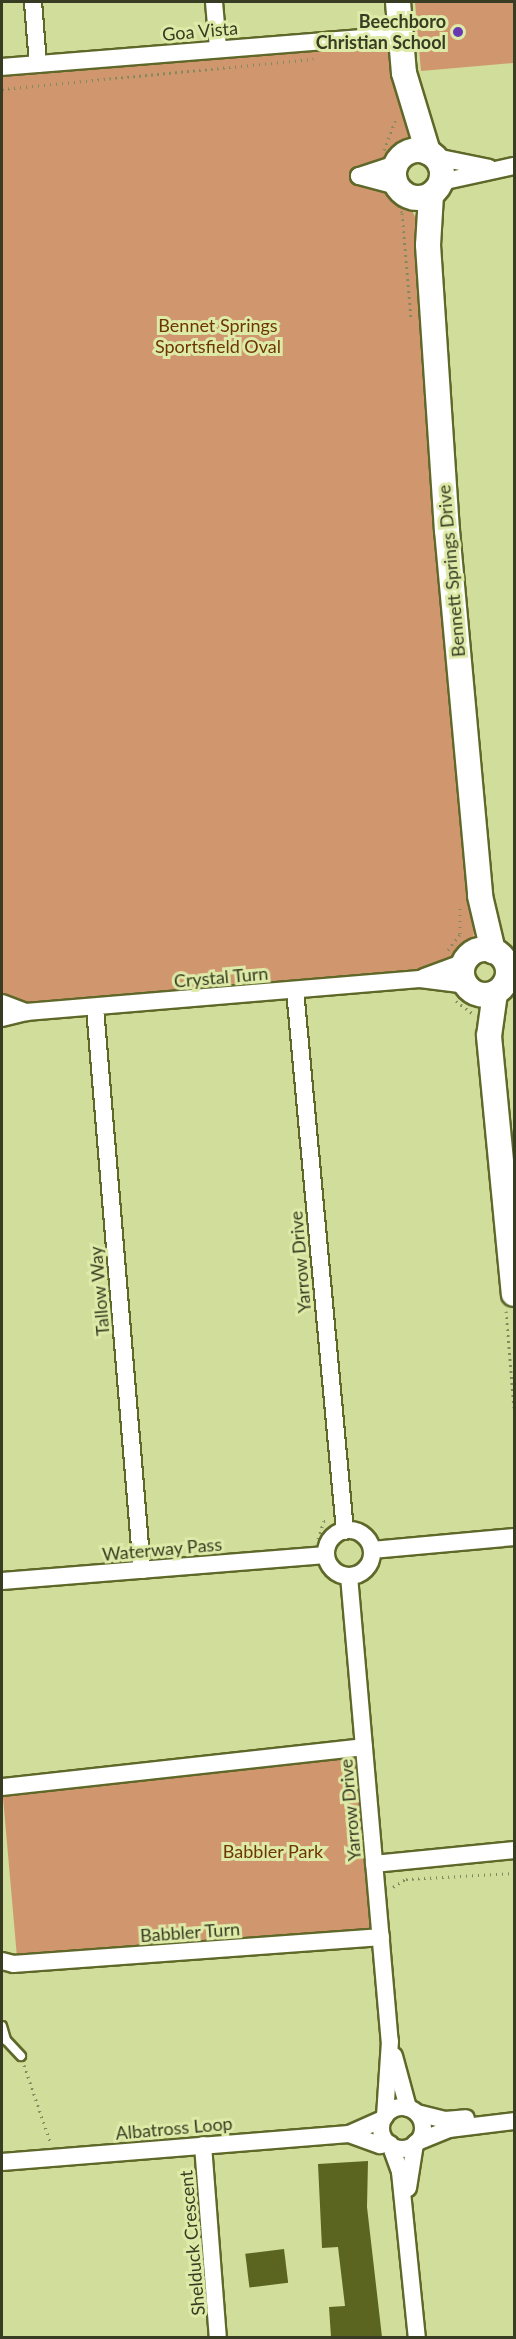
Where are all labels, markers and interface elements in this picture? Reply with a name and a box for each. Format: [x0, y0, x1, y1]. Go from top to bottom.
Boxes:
place label: Beechboro Christian School [316, 11, 446, 54]
street label: Goa Vista [161, 17, 239, 45]
marker: Beechboro Christian School [451, 25, 465, 39]
park label: Bennet Springs Sportsfield Oval [155, 315, 281, 358]
street label: Bennett Springs Drive [433, 484, 469, 658]
street label: Crystal Turn [173, 962, 269, 992]
street label: Yarrow Drive [285, 1210, 315, 1314]
street label: Tallow Way [84, 1245, 114, 1337]
street label: Waterway Pass [101, 1533, 223, 1565]
street label: Yarrow Drive [335, 1758, 365, 1862]
park label: Babbler Park [223, 1840, 323, 1862]
street label: Babbler Turn [139, 1918, 241, 1946]
street label: Albatross Loop [115, 2112, 233, 2144]
street label: Shelduck Crescent [175, 2170, 209, 2316]

